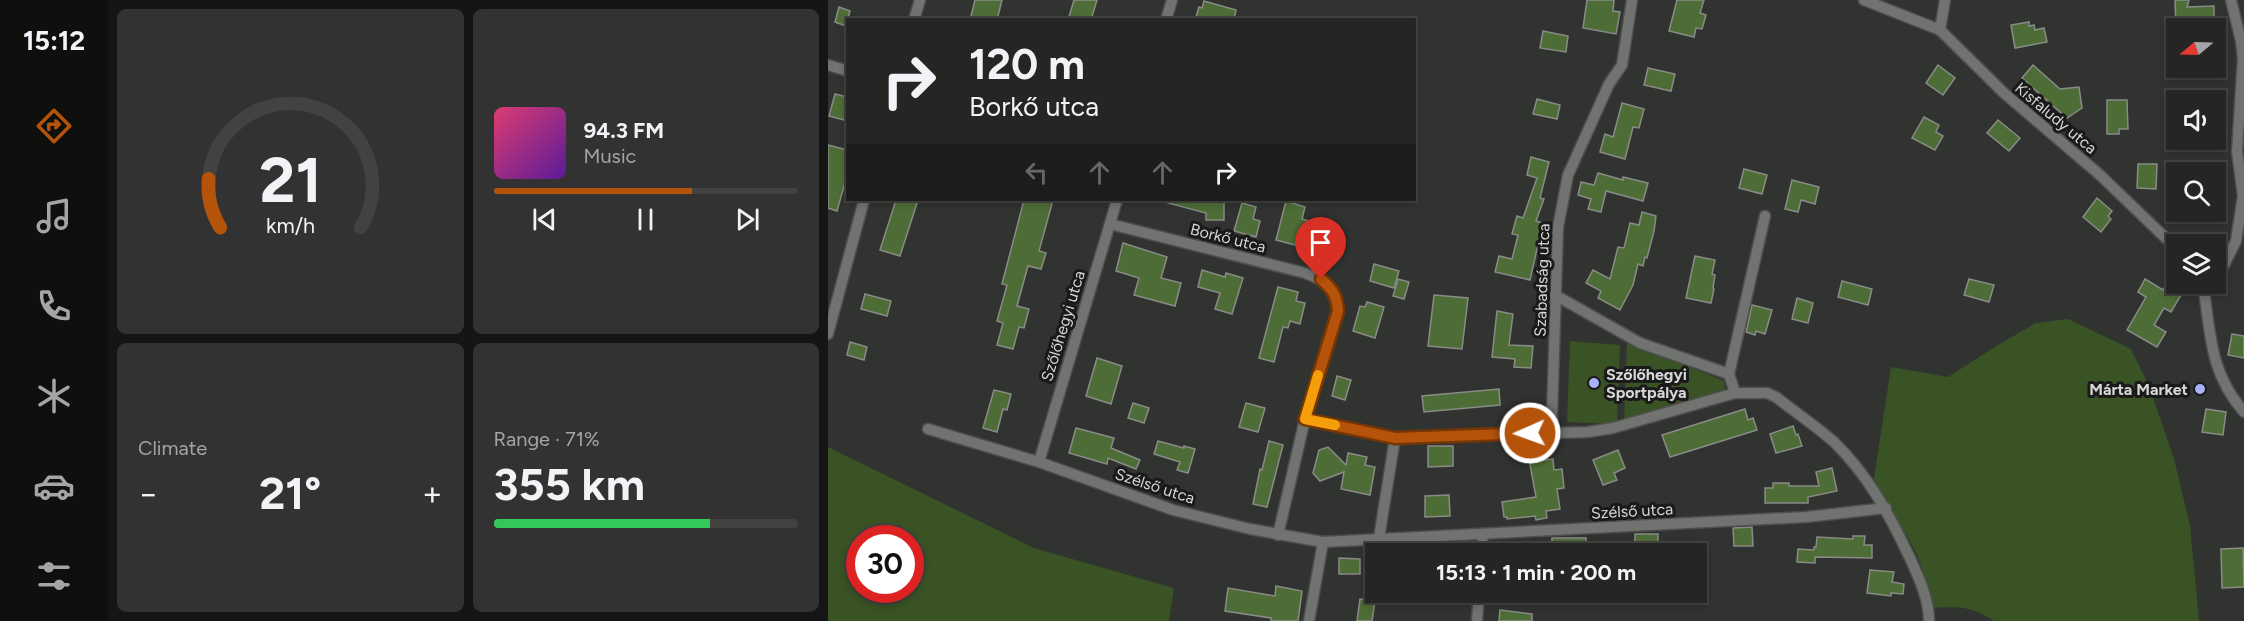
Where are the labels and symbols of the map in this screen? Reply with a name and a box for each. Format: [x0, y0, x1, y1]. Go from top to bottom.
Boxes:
north arrow [2166, 18, 2226, 78]
street label: Kisfaludy utca [2011, 78, 2101, 158]
pin [1295, 217, 1346, 279]
street label: Borkő utca [1188, 219, 1268, 257]
street label: Szabadság utca [1531, 223, 1553, 337]
street label: Szőlőhegyi utca [1037, 268, 1089, 384]
place label: Szőlőhegyi Sportpálya [1606, 365, 1687, 402]
marker: Szőlőhegyi Sportpálya [1587, 376, 1601, 390]
place label: Márta Market [2089, 380, 2188, 399]
marker: Márta Market [2193, 382, 2207, 396]
position arrow [1498, 401, 1562, 465]
street label: Szélső utca [1113, 464, 1197, 508]
street label: Szélső utca [1590, 499, 1674, 523]
speed limit sign: 30 [846, 525, 924, 603]

